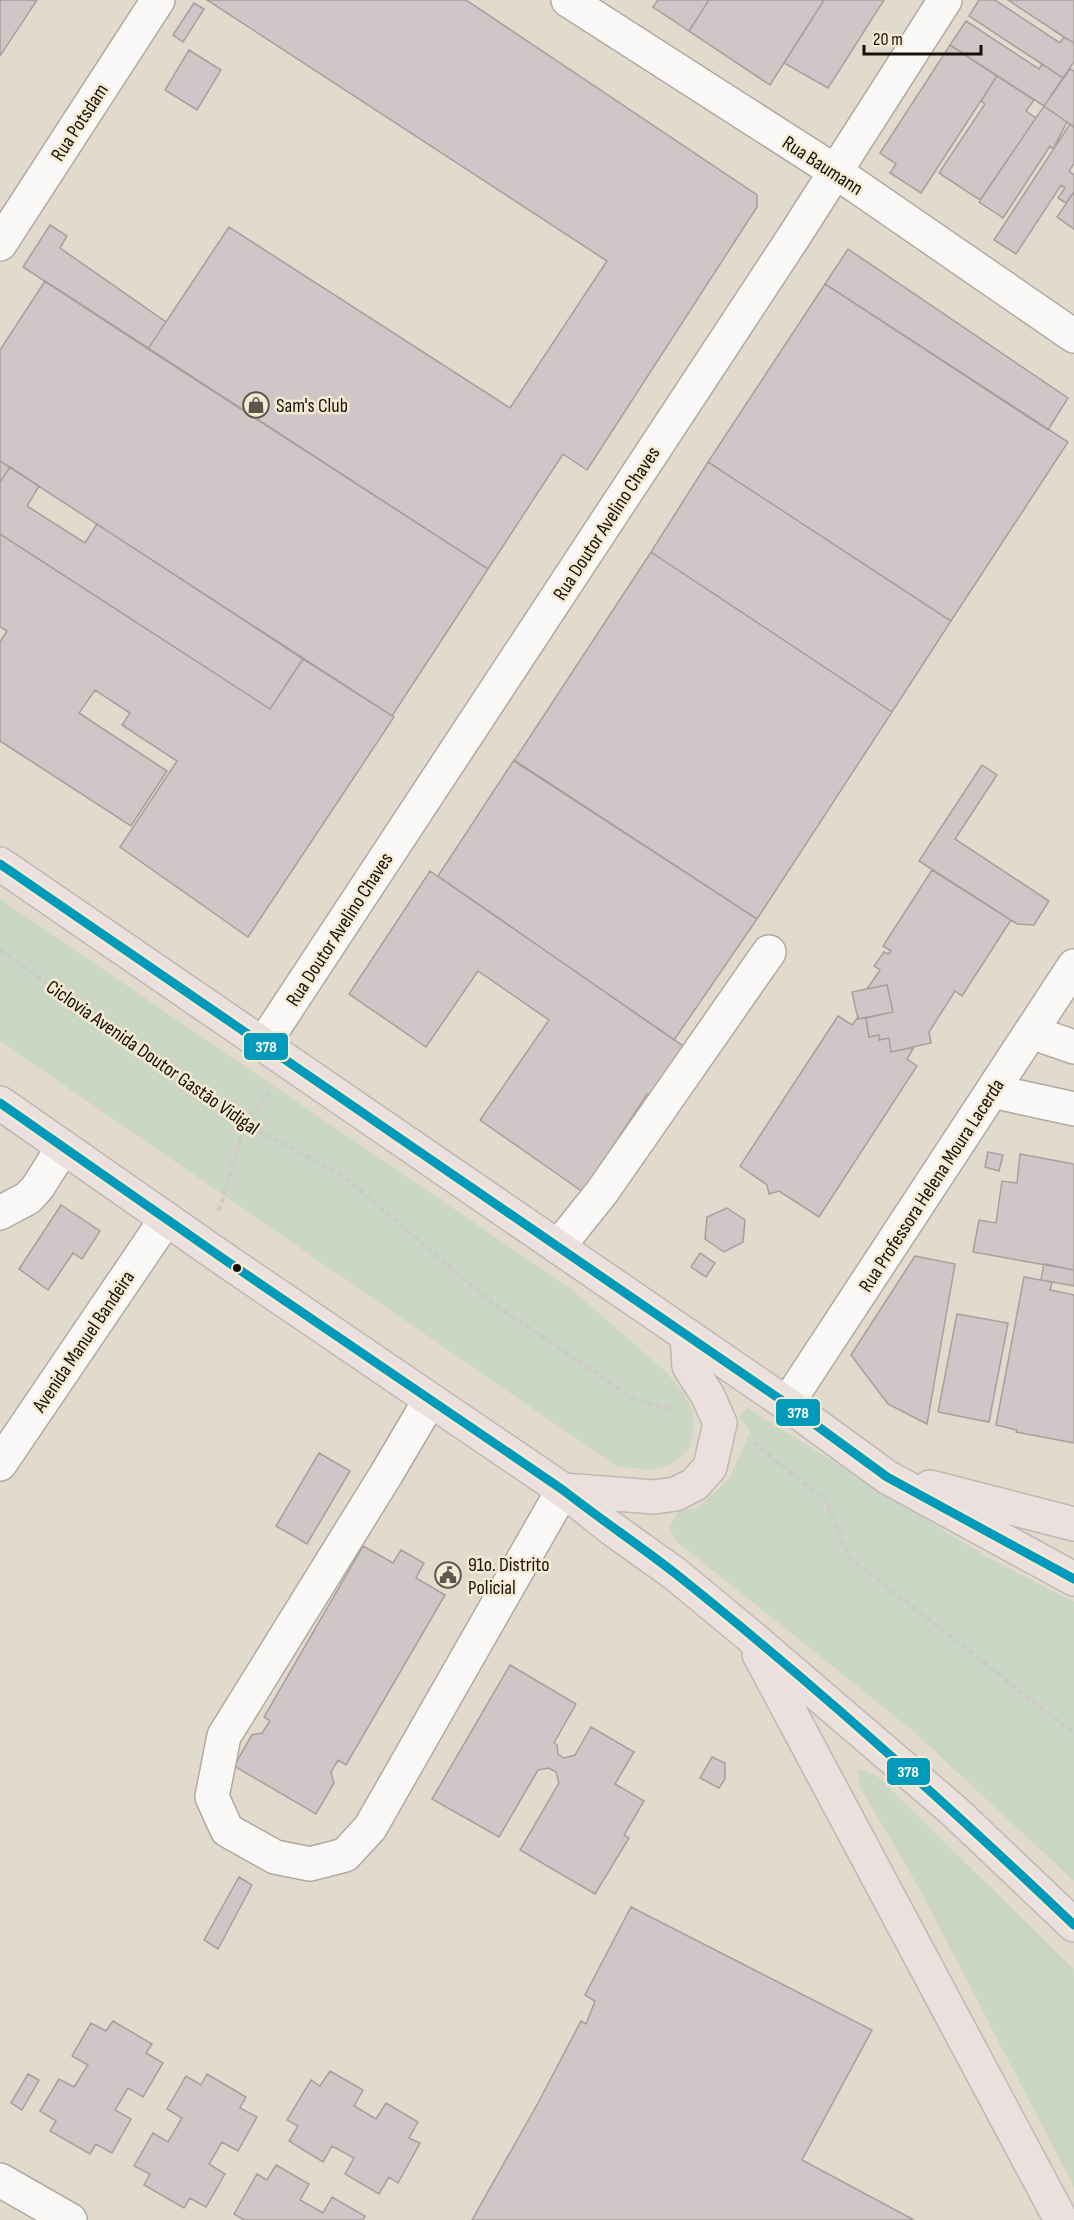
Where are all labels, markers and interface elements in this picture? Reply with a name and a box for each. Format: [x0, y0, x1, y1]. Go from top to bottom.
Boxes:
scale bar [864, 18, 981, 56]
text: 20 m [873, 29, 903, 50]
street label: Rua Potsdam [46, 79, 114, 166]
street label: Rua Baumann [778, 131, 867, 201]
shop icon: Sam's Club [241, 390, 271, 420]
place label: Sam's Club [276, 394, 348, 418]
street label: Rua Doutor Avelino Chaves [548, 442, 666, 605]
street label: Rua Doutor Avelino Chaves [281, 848, 399, 1011]
street label: Ciclovia Avenida Doutor Gastão Vidigal [41, 975, 264, 1141]
line badge: 378 [243, 1032, 289, 1061]
text: 378 [255, 1038, 277, 1057]
street label: Rua Professora Helena Moura Lacerda [854, 1074, 1010, 1297]
unlabelled marker [231, 1262, 243, 1274]
street label: Avenida Manuel Bandeira [27, 1266, 140, 1418]
line badge: 378 [775, 1398, 821, 1427]
text: 378 [787, 1404, 809, 1423]
place label: 91o. Distrito Policial [468, 1553, 549, 1600]
public building icon: 91o. Distrito Policial [433, 1560, 463, 1590]
line badge: 378 [886, 1757, 931, 1786]
text: 378 [897, 1763, 919, 1782]

